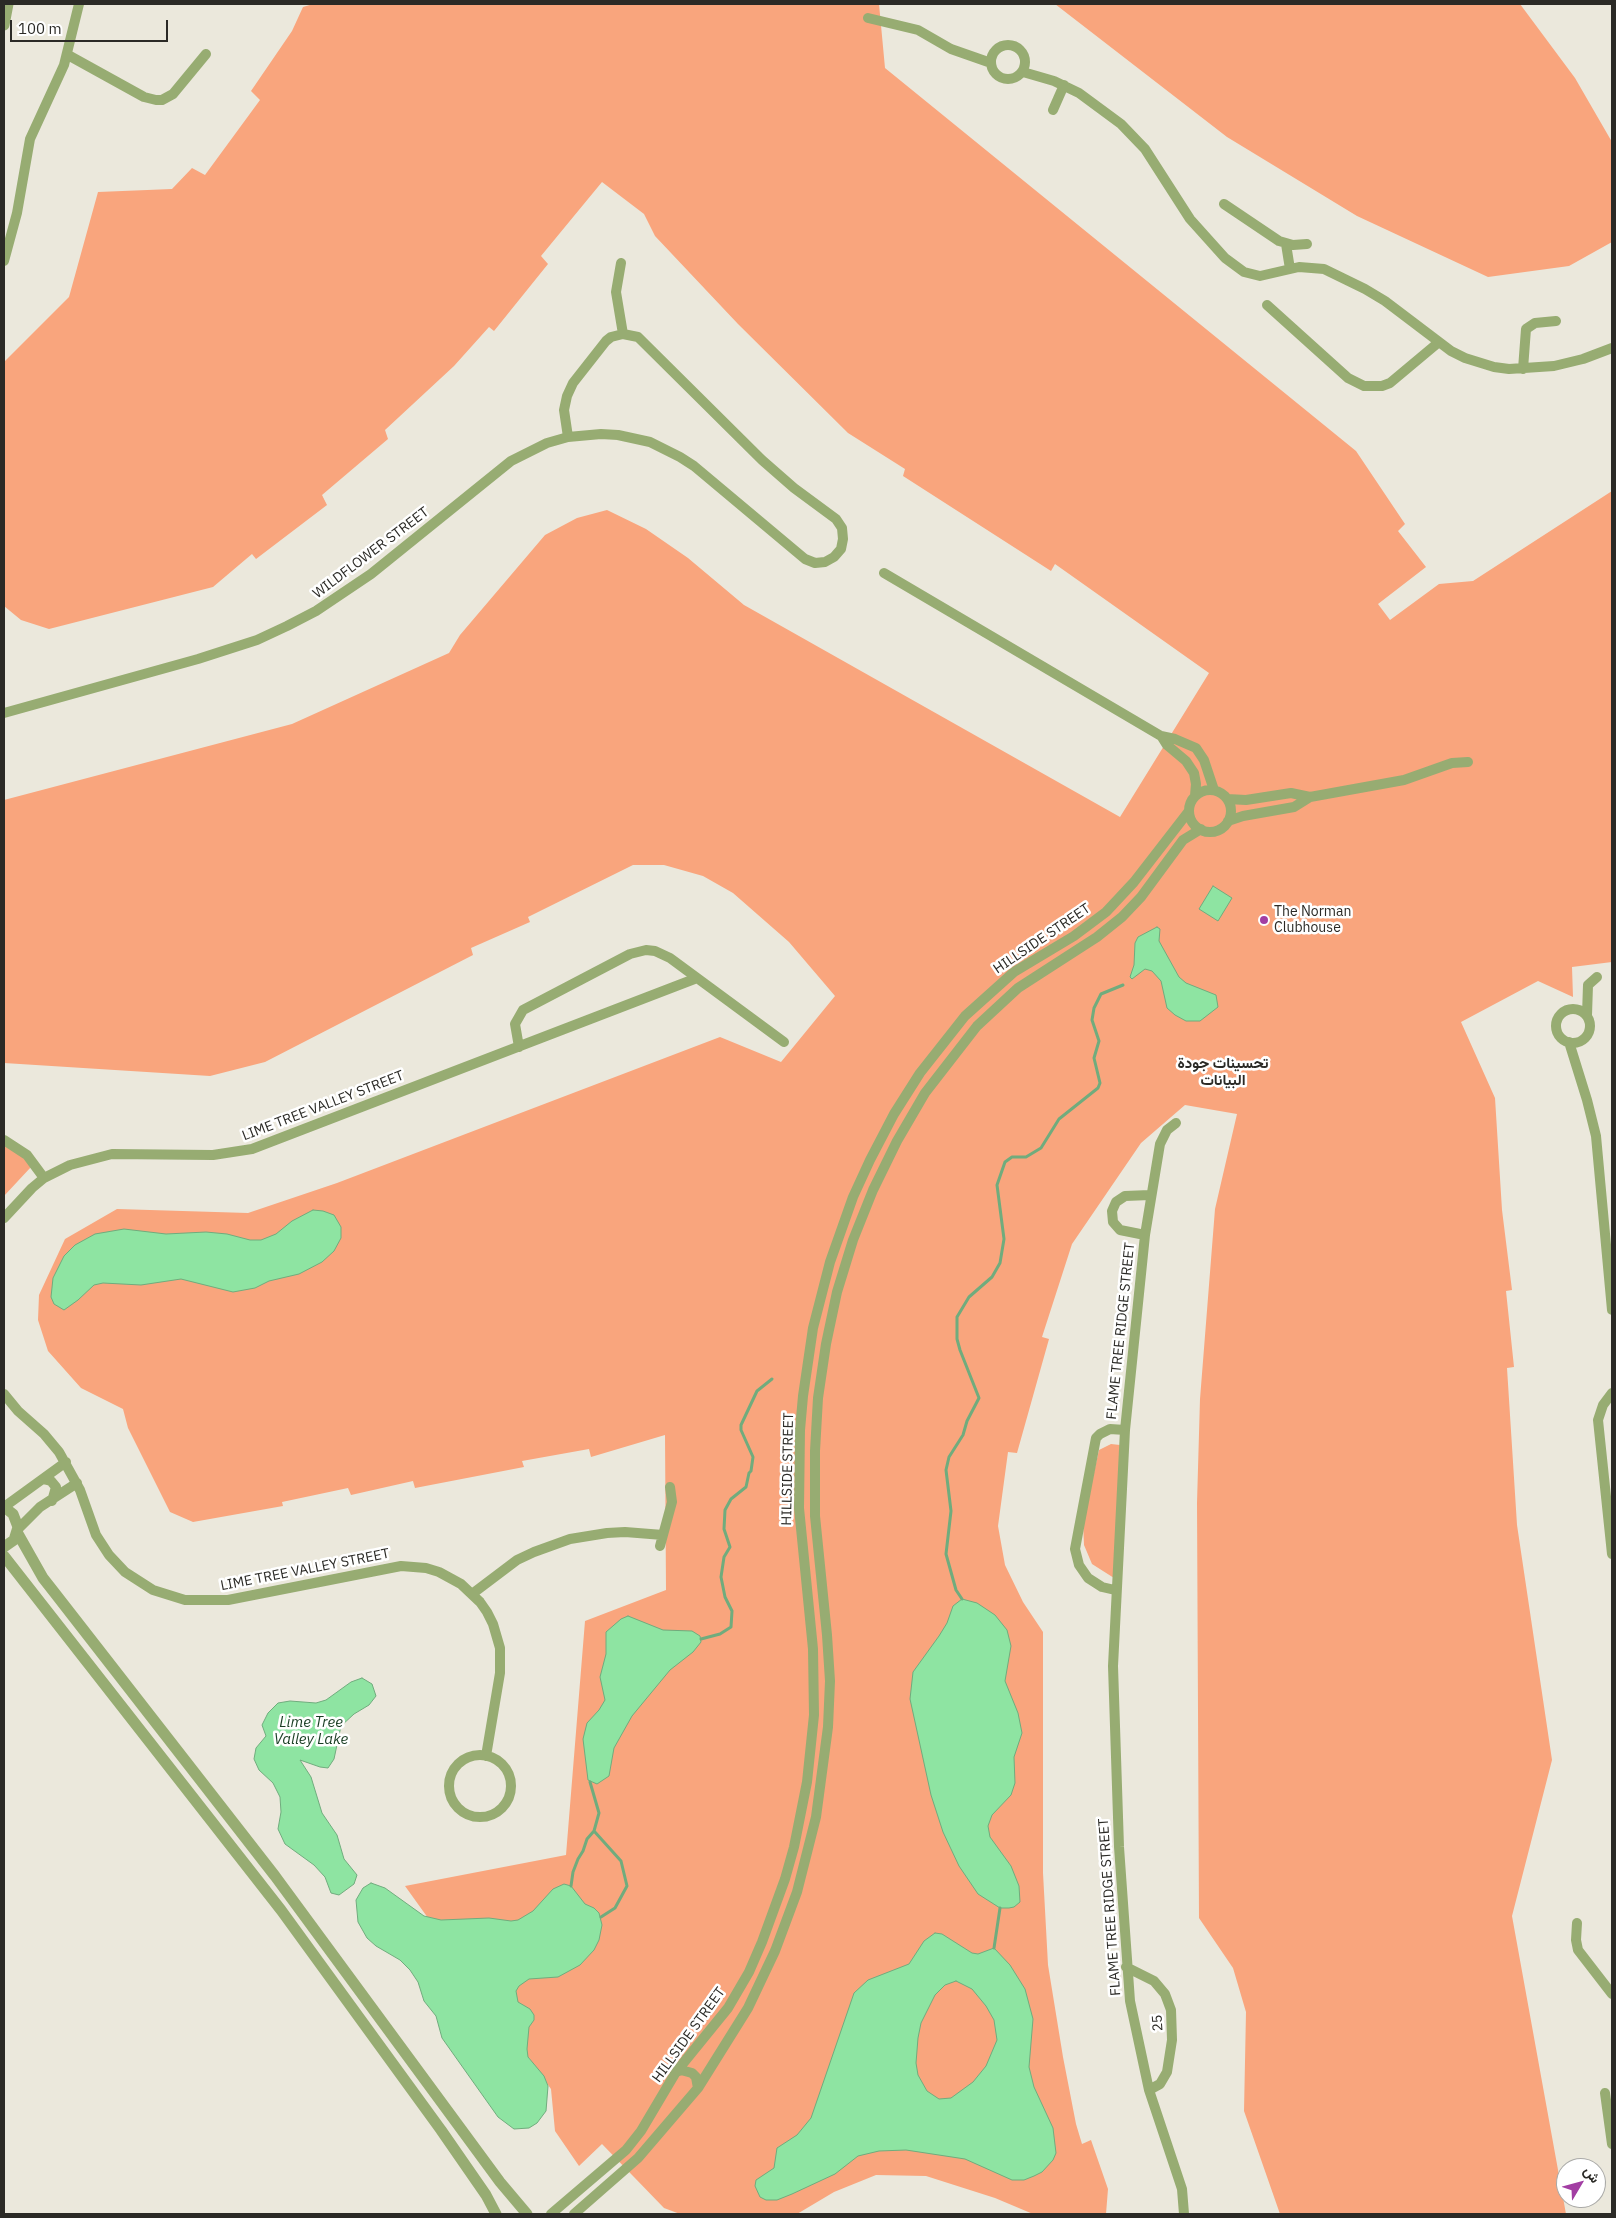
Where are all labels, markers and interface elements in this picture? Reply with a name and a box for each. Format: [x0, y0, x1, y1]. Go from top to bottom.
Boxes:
scale bar [12, 10, 170, 42]
text: 100 m [18, 19, 62, 38]
street label: WILDFLOWER STREET [310, 504, 432, 602]
street label: HILLSIDE STREET [990, 900, 1094, 978]
place label: The Norman Clubhouse [1274, 904, 1351, 936]
marker: The Norman Clubhouse [1258, 914, 1270, 926]
district label: تحسينات جودة البيانات [1178, 1055, 1268, 1090]
street label: LIME TREE VALLEY STREET [240, 1067, 406, 1145]
street label: FLAME TREE RIDGE STREET [1103, 1242, 1139, 1420]
street label: HILLSIDE STREET [779, 1412, 797, 1526]
street label: LIME TREE VALLEY STREET [219, 1545, 391, 1595]
water label: Lime Tree Valley Lake [274, 1714, 348, 1749]
street label: FLAME TREE RIDGE STREET [1095, 1818, 1125, 1996]
street label: HILLSIDE STREET [649, 1984, 729, 2086]
street label: 25 [1149, 2014, 1167, 2032]
north arrow [1556, 2158, 1606, 2208]
text: ش [1580, 2162, 1604, 2187]

